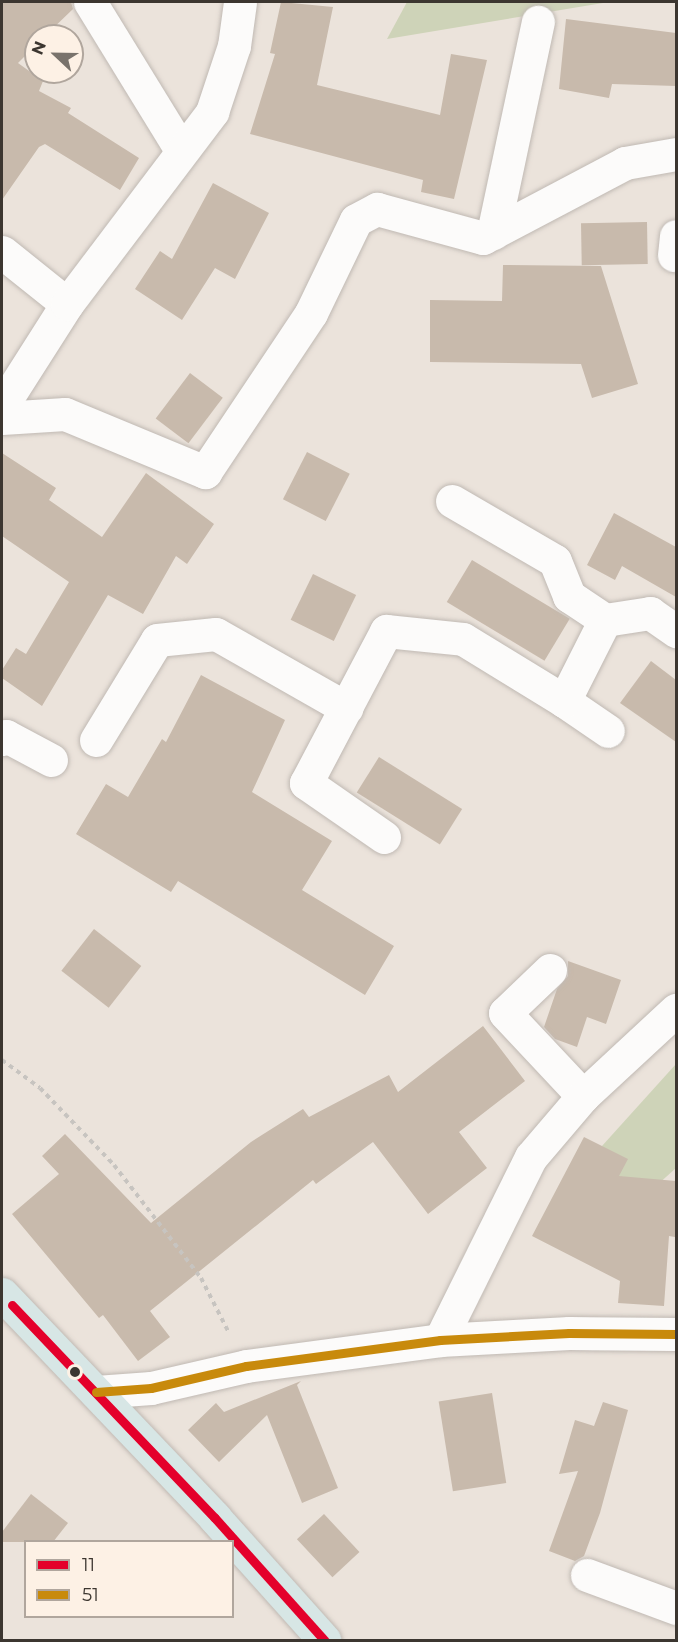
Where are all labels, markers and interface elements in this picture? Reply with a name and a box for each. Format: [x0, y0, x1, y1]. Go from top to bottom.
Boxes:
north arrow [24, 24, 84, 84]
text: N [27, 38, 50, 57]
unlabelled marker [69, 1366, 81, 1378]
legend [24, 1540, 234, 1618]
text: 11 [82, 1554, 95, 1576]
text: 51 [82, 1584, 99, 1606]

